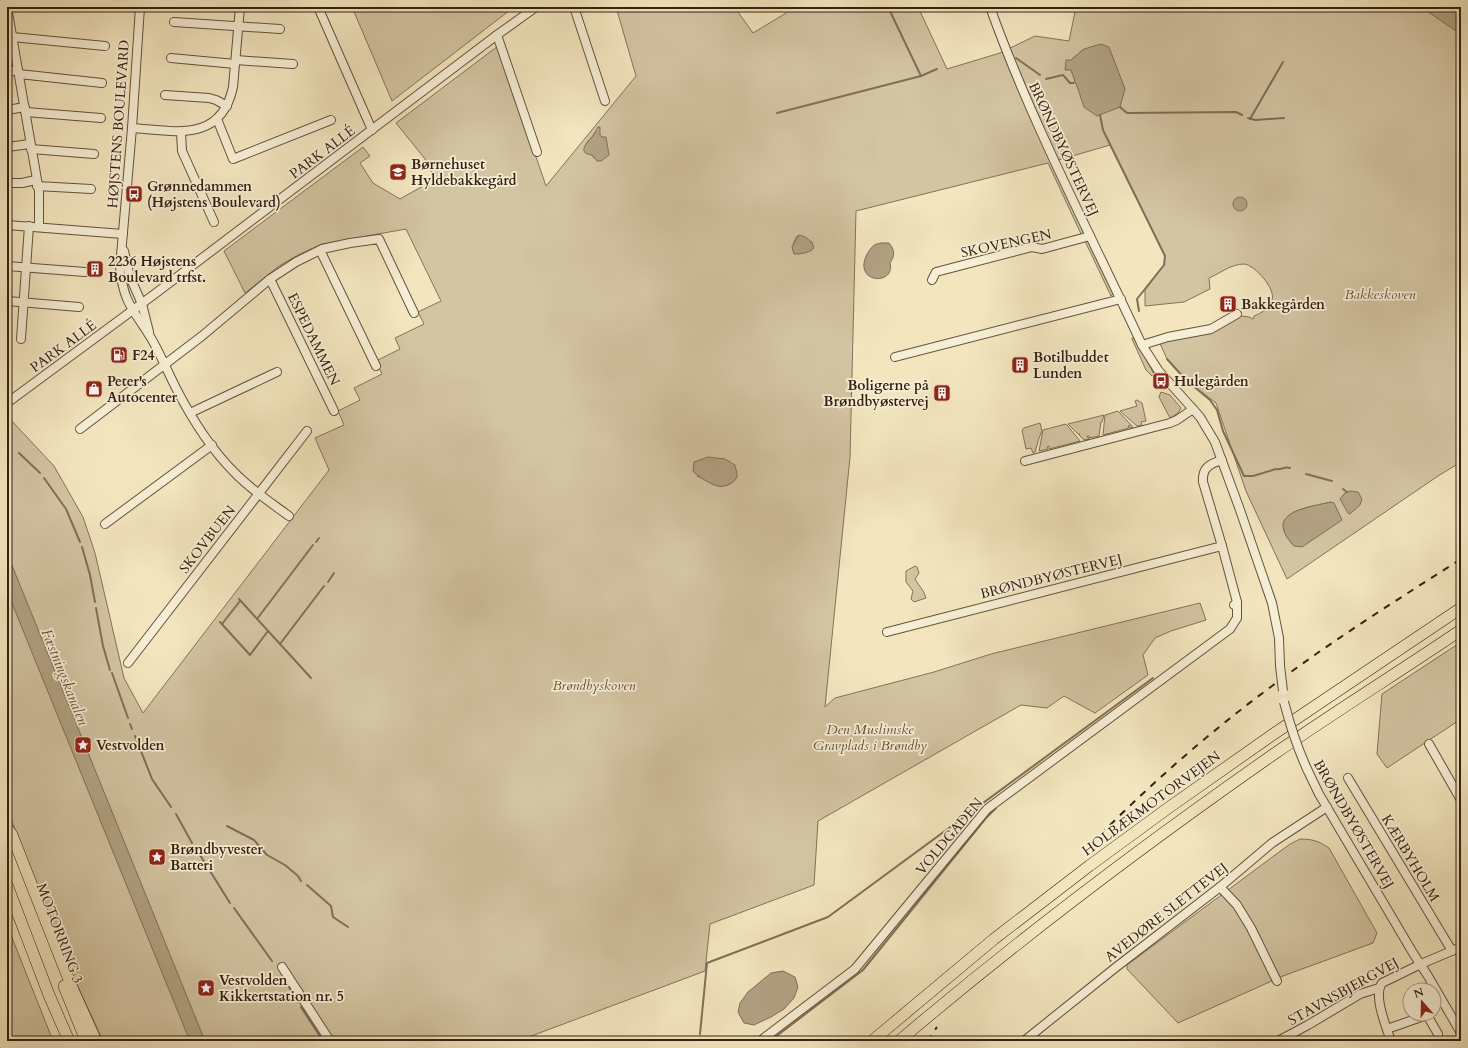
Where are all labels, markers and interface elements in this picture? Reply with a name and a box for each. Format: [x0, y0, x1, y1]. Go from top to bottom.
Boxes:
street label: HØJSTENS BOULEVARD [103, 39, 134, 209]
street label: BRØNDBYØSTERVEJ [1024, 79, 1103, 220]
street label: PARK ALLÉ [286, 121, 359, 183]
place label: Børnehuset Hyldebakkegård [411, 155, 517, 190]
school or university icon: Børnehuset Hyldebakkegård [388, 162, 408, 182]
place label: Grønnedammen (Højstens Boulevard) [147, 177, 281, 212]
bus stop icon: Grønnedammen (Højstens Boulevard) [124, 184, 144, 204]
street label: SKOVENGEN [959, 225, 1053, 262]
place label: 2236 Højstens Boulevard trfst. [108, 252, 206, 287]
building icon: 2236 Højstens Boulevard trfst. [85, 259, 105, 279]
park label: Bakkeskoven [1345, 285, 1416, 304]
street label: ESPEDAMMEN [283, 290, 344, 389]
building icon: Bakkegården [1218, 294, 1238, 314]
place label: Bakkegården [1241, 295, 1325, 314]
street label: PARK ALLÉ [26, 316, 101, 377]
fuel station icon: F24 [109, 345, 129, 365]
place label: F24 [132, 346, 155, 365]
place label: Botilbuddet Lunden [1033, 348, 1109, 383]
building icon: Botilbuddet Lunden [1010, 355, 1030, 375]
bus stop icon: Hulegården [1151, 371, 1171, 391]
place label: Peter's Autocenter [107, 372, 178, 407]
place label: Hulegården [1174, 372, 1249, 391]
place label: Boligerne på Brøndbyøstervej [823, 376, 929, 411]
shop icon: Peter's Autocenter [84, 379, 104, 399]
building icon: Boligerne på Brøndbyøstervej [932, 383, 952, 403]
street label: SKOVBUEN [175, 501, 240, 577]
street label: BRØNDBYØSTERVEJ [978, 550, 1124, 603]
water label: Fæstningskanalen [37, 626, 94, 729]
park label: Brøndbyskoven [553, 676, 636, 695]
park label: Den Muslimske Gravplads i Brøndby [813, 720, 927, 755]
place icon: Vestvolden [73, 735, 93, 755]
place label: Vestvolden [96, 736, 164, 755]
street label: HOLBÆKMOTORVEJEN [1078, 747, 1224, 860]
street label: BRØNDBYØSTERVEJ [1309, 756, 1398, 892]
street label: VOLDGADEN [911, 794, 987, 879]
street label: KÆRBYHOLM [1377, 811, 1444, 905]
place label: Brøndbyvester Batteri [170, 840, 263, 875]
place icon: Brøndbyvester Batteri [147, 847, 167, 867]
street label: AVEDØRE SLETTEVEJ [1101, 858, 1232, 966]
street label: MOTORRING 3 [32, 880, 87, 986]
street label: STAVNSBJERGVEJ [1284, 953, 1402, 1030]
place label: Vestvolden Kikkertstation nr. 5 [219, 971, 344, 1006]
place icon: Vestvolden Kikkertstation nr. 5 [196, 978, 216, 998]
north arrow [1402, 982, 1442, 1022]
text: N [1412, 984, 1426, 1002]

